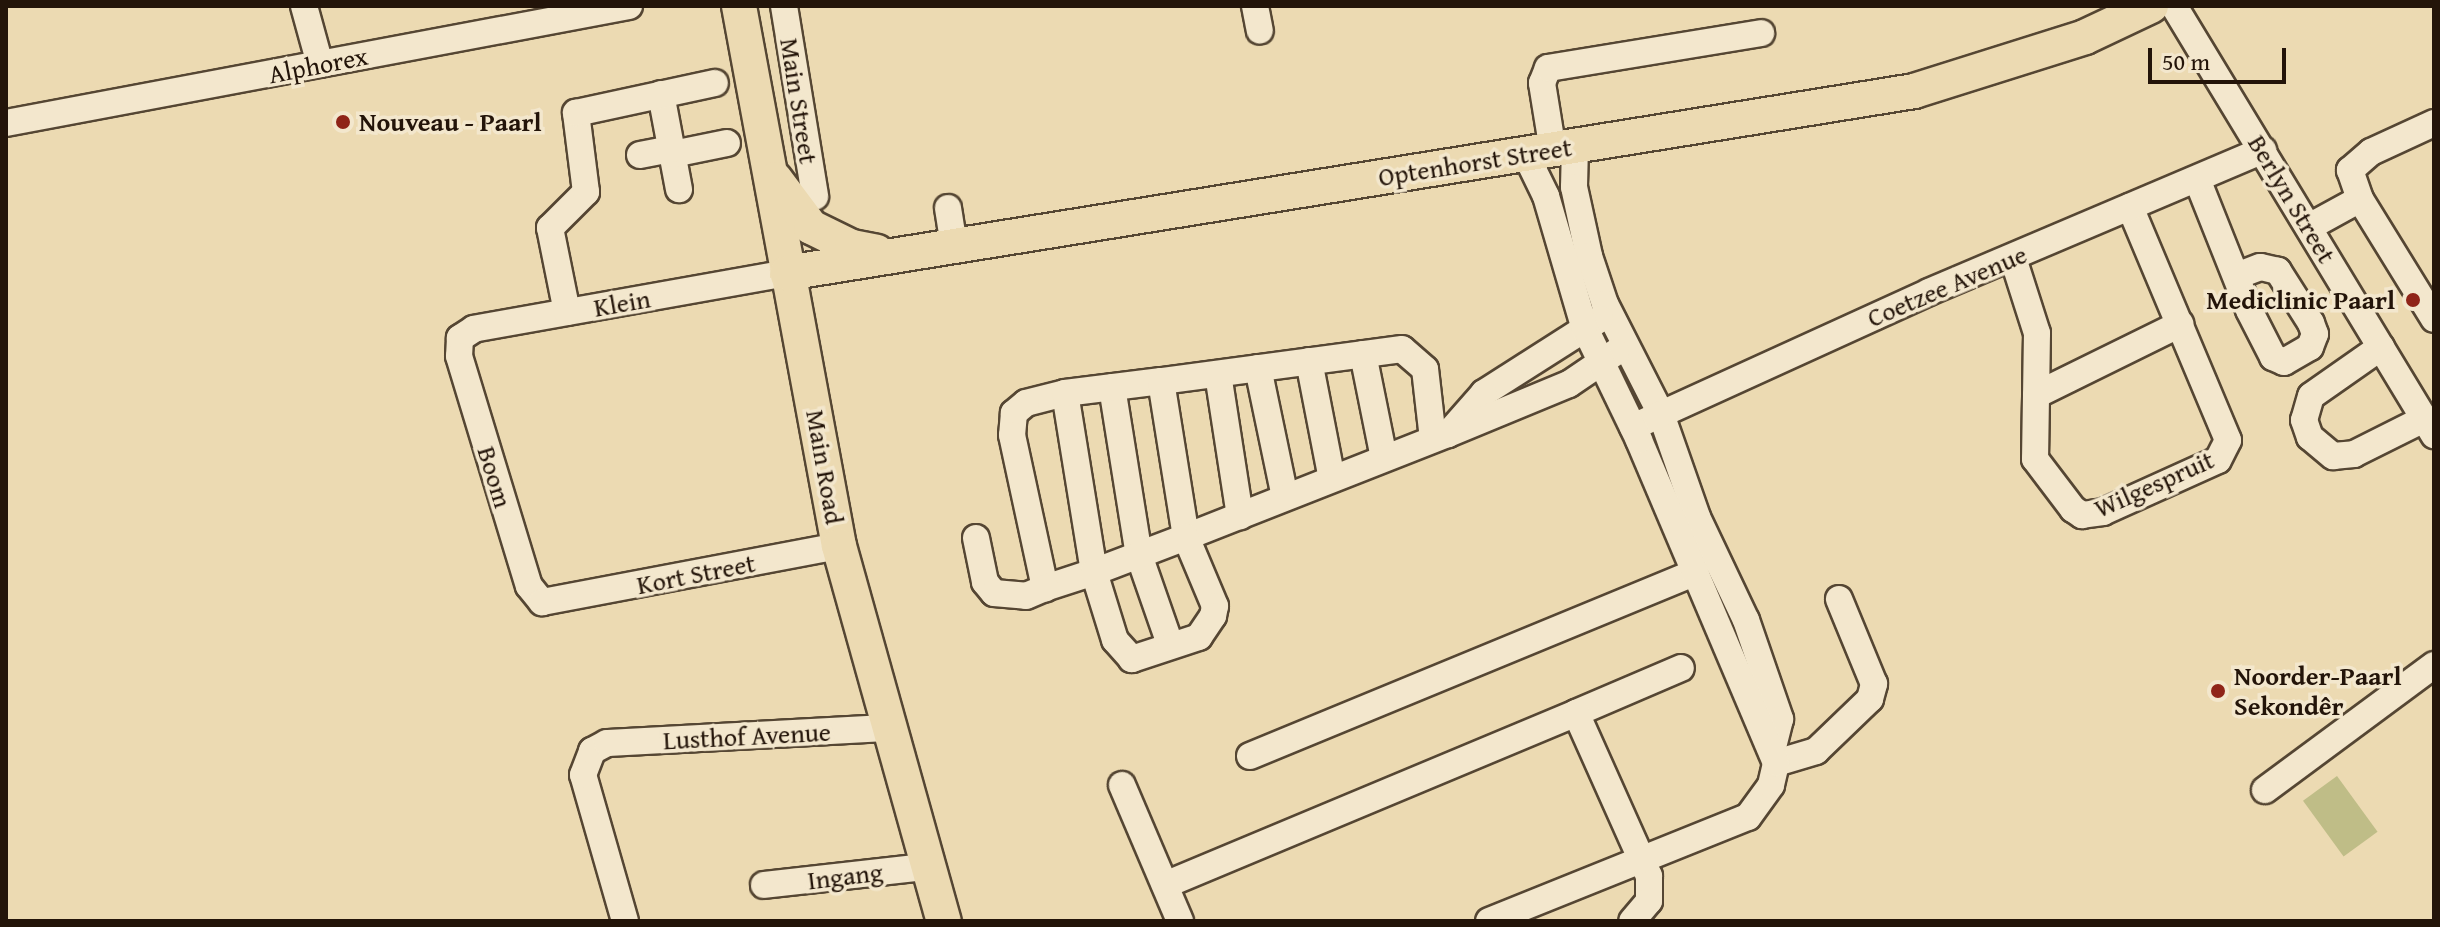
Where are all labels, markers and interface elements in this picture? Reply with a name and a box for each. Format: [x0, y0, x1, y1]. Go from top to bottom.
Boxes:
scale bar [2152, 32, 2290, 82]
street label: Main Street [774, 36, 824, 166]
street label: Alphorex [266, 40, 370, 90]
text: 50 m [2162, 44, 2210, 79]
place label: Nouveau - Paarl [359, 106, 541, 138]
marker: Nouveau - Paarl [334, 113, 352, 131]
street label: Berlyn Street [2242, 129, 2342, 269]
street label: Optenhorst Street [1376, 131, 1574, 193]
street label: Coetzee Avenue [1863, 238, 2031, 334]
street label: Klein [591, 283, 653, 323]
place label: Mediclinic Paarl [2206, 284, 2395, 316]
marker: Mediclinic Paarl [2402, 289, 2424, 311]
street label: Main Road [800, 407, 850, 527]
street label: Boom [471, 443, 519, 511]
street label: Wilgespruit [2089, 444, 2219, 524]
street label: Kort Street [634, 547, 758, 601]
place label: Noorder-Paarl Sekondêr [2234, 660, 2402, 722]
marker: Noorder-Paarl Sekondêr [2209, 682, 2227, 700]
street label: Lusthof Avenue [662, 716, 832, 756]
street label: Ingang [806, 856, 884, 896]

